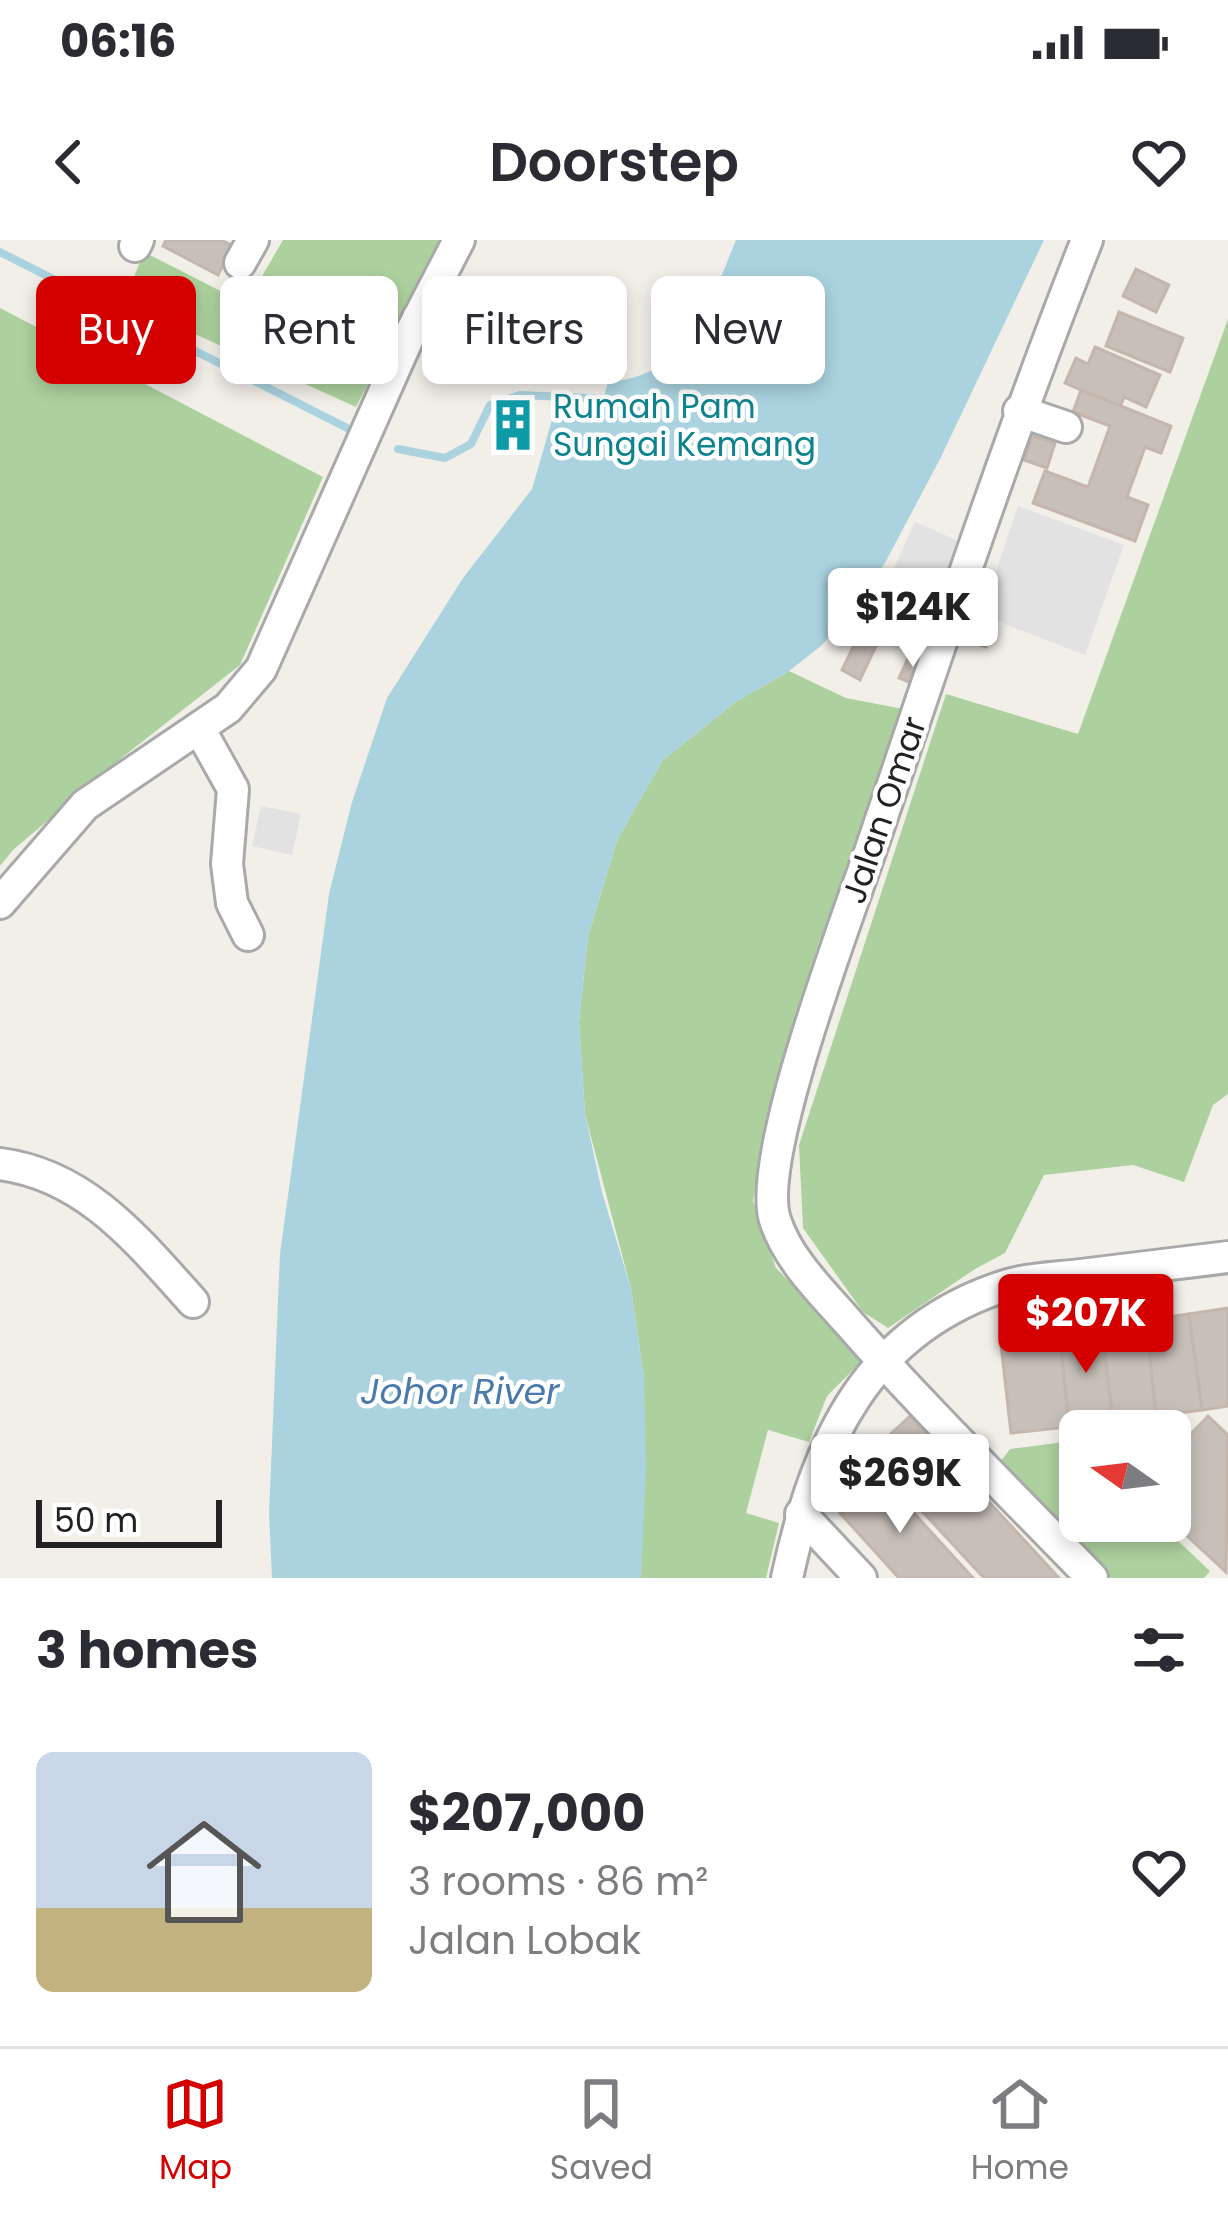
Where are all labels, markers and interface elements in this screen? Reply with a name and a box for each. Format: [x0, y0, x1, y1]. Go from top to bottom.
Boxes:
text: 06:16 [60, 10, 176, 73]
text: Doorstep [489, 124, 739, 200]
icon: back [36, 129, 102, 195]
icon: heart [1126, 129, 1192, 195]
chip: Buy [36, 276, 196, 384]
chip: Rent [220, 276, 398, 384]
chip: Filters [422, 276, 627, 384]
chip: New [651, 276, 825, 384]
place label: Rumah Pam Sungai Kemang [553, 383, 816, 468]
building icon: Rumah Pam Sungai Kemang [484, 396, 542, 454]
pin: $124K [829, 568, 997, 670]
text: $124K [855, 579, 971, 634]
street label: Jalan Omar [830, 710, 938, 910]
pin: $207K [1002, 1274, 1170, 1376]
text: $207K [1025, 1285, 1147, 1340]
water label: Johor River [360, 1366, 561, 1417]
north arrow [1059, 1410, 1191, 1542]
map controls [1059, 1410, 1191, 1542]
pin: $269K [816, 1434, 984, 1536]
text: $269K [838, 1445, 962, 1500]
scale bar [36, 1494, 222, 1547]
text: 50 m [54, 1497, 138, 1544]
text: 3 homes [36, 1614, 258, 1686]
icon: filters [1126, 1617, 1192, 1683]
text: $207,000 [408, 1777, 646, 1849]
icon: home [132, 1800, 276, 1944]
icon: heart [1126, 1839, 1192, 1905]
text: 3 rooms · 86 m² [408, 1854, 708, 1909]
text: Jalan Lobak [408, 1913, 641, 1968]
tab: Map [159, 2071, 232, 2193]
tab: Saved [550, 2071, 653, 2193]
tab: Home [971, 2071, 1069, 2193]

